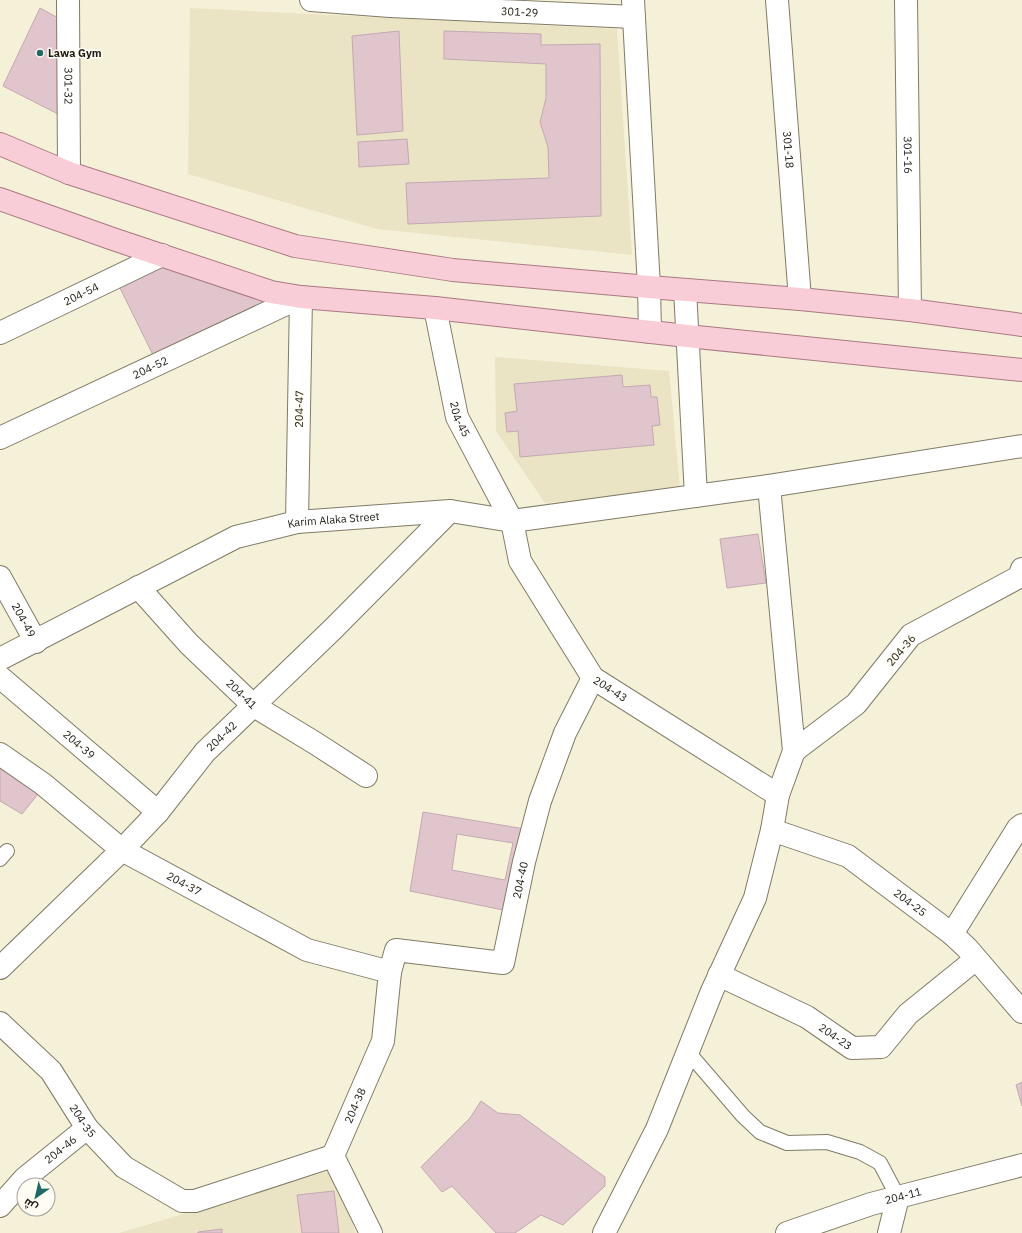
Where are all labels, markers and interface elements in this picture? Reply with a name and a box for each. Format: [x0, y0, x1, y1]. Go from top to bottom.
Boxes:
street label: 301-29 [501, 4, 539, 20]
place label: Lawa Gym [48, 46, 102, 60]
marker: Lawa Gym [35, 48, 45, 58]
street label: 301-32 [61, 67, 76, 105]
street label: 301-18 [780, 130, 797, 169]
street label: 301-16 [901, 136, 915, 174]
street label: 204-54 [61, 279, 101, 308]
street label: 204-52 [130, 353, 170, 382]
street label: 204-47 [292, 390, 306, 428]
street label: 204-45 [447, 400, 473, 439]
street label: Karim Alaka Street [286, 509, 380, 531]
street label: 204-49 [9, 600, 39, 640]
street label: 204-36 [883, 631, 919, 669]
street label: 204-43 [591, 673, 630, 705]
street label: 204-41 [223, 676, 260, 712]
street label: 204-42 [203, 718, 240, 754]
street label: 204-39 [60, 727, 98, 762]
street label: 204-40 [510, 860, 531, 900]
street label: 204-37 [164, 869, 204, 899]
street label: 204-25 [891, 886, 929, 919]
street label: 204-23 [816, 1020, 855, 1053]
street label: 204-38 [341, 1085, 369, 1125]
street label: 204-35 [67, 1101, 99, 1140]
street label: 204-46 [41, 1132, 79, 1167]
north arrow [16, 1177, 56, 1217]
street label: 204-11 [883, 1184, 923, 1207]
text: ش [21, 1196, 40, 1215]

